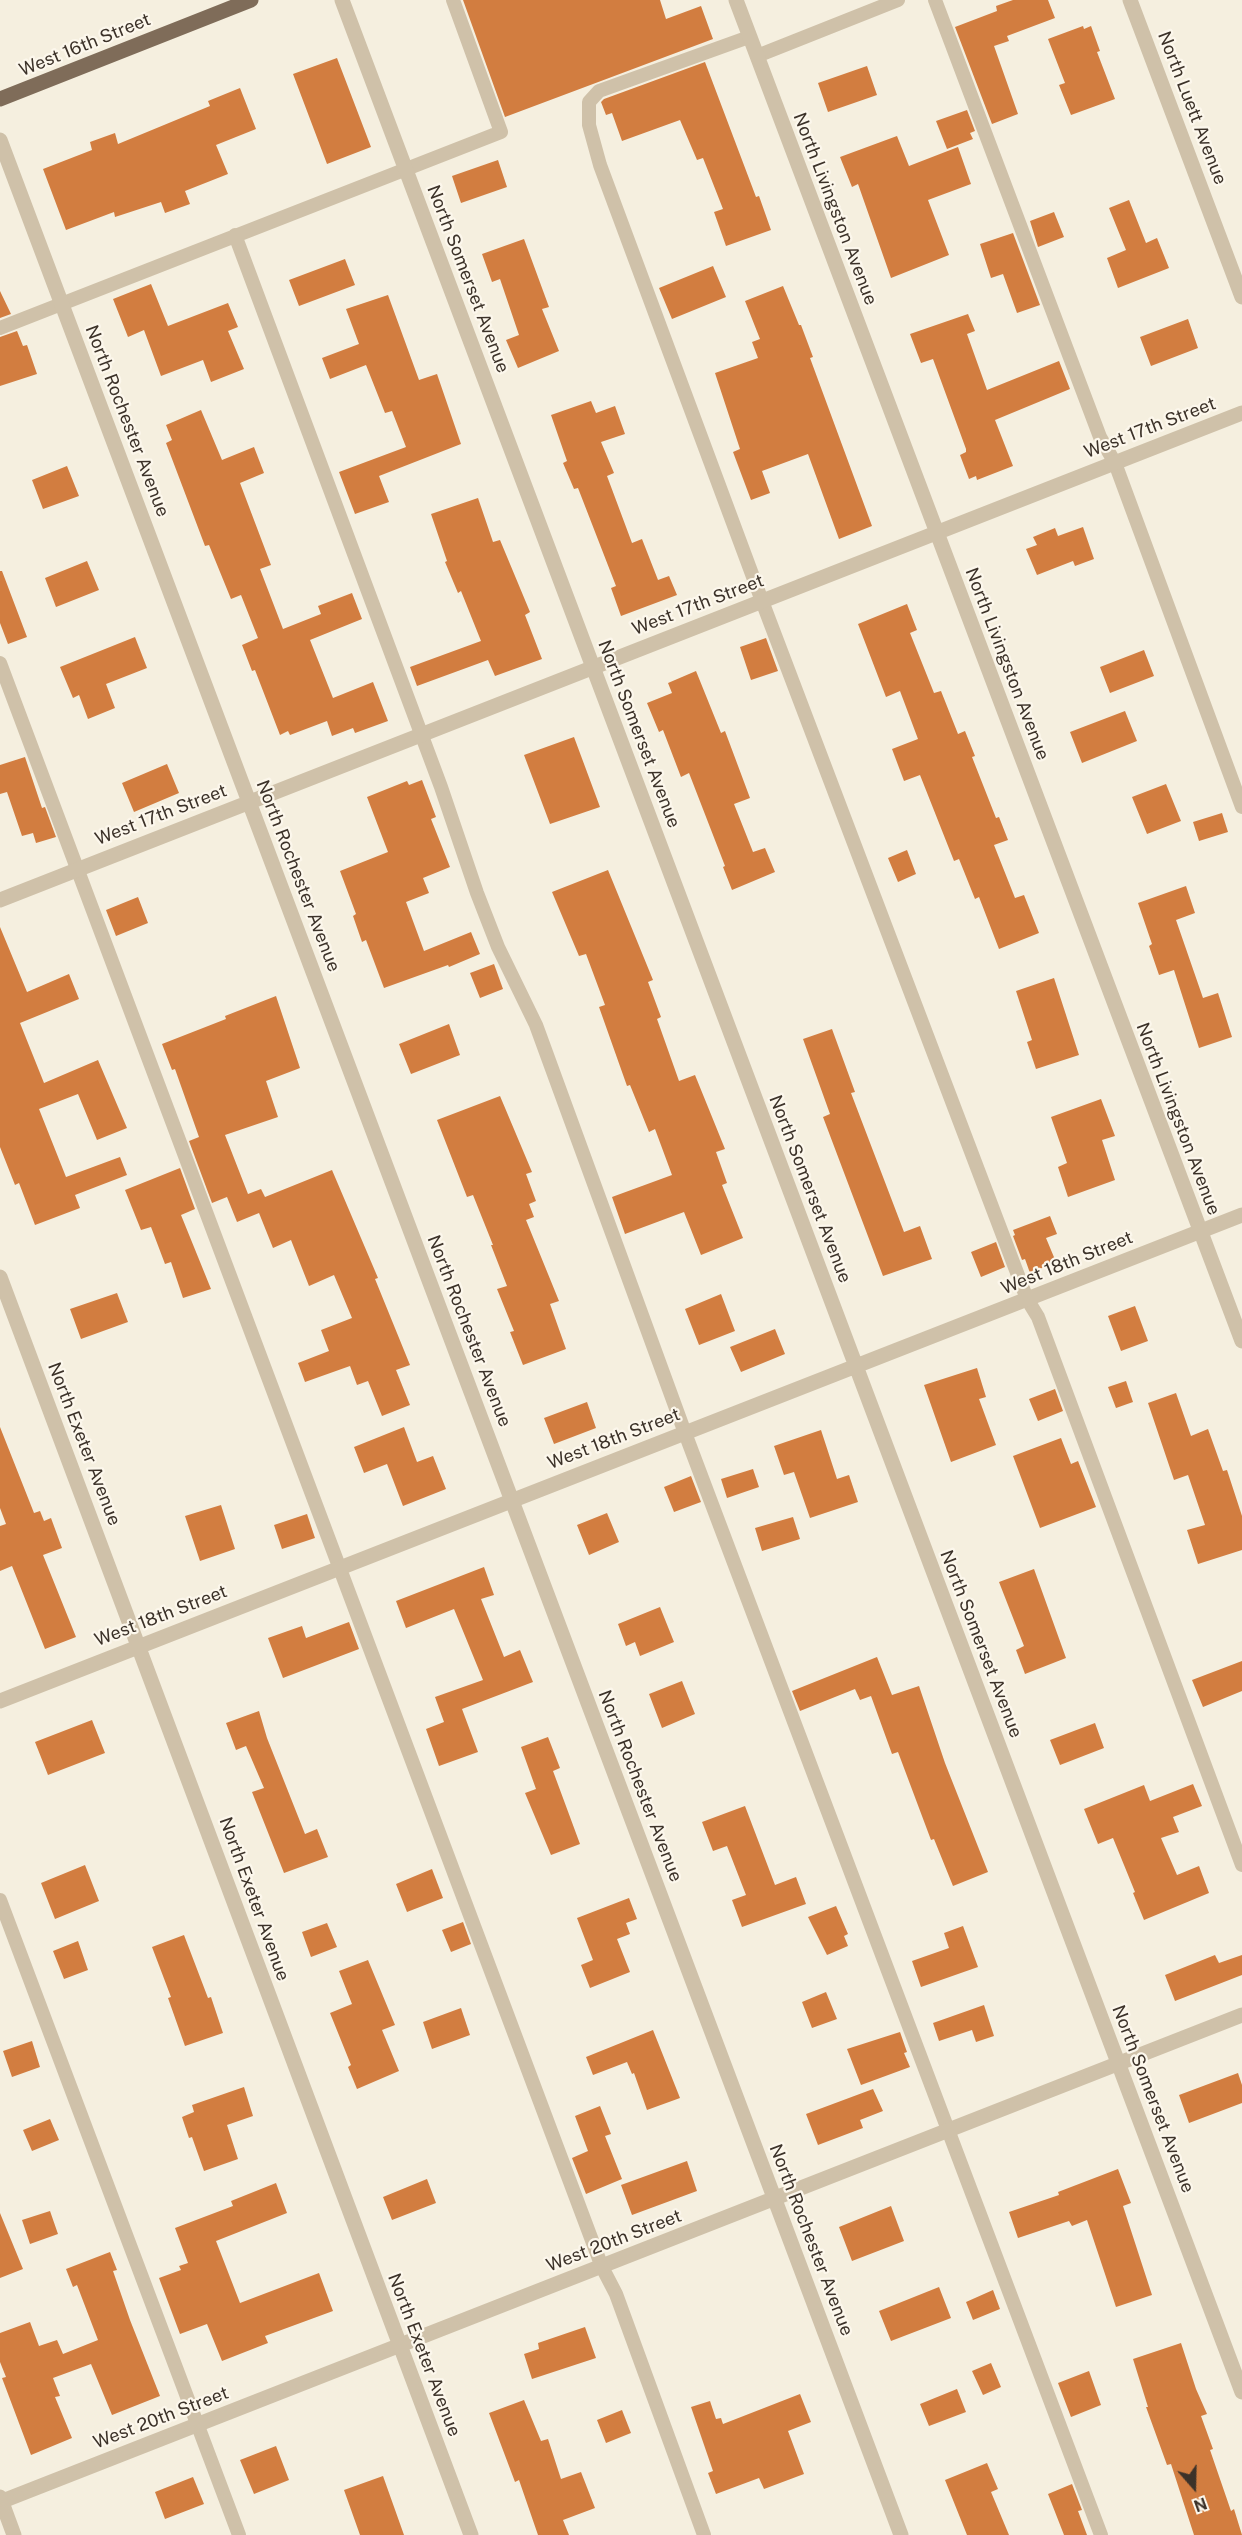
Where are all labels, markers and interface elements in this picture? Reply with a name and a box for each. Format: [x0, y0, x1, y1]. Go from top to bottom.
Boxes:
street label: West 16th Street [16, 9, 154, 81]
street label: North Luett Avenue [1153, 28, 1231, 188]
street label: North Livingston Avenue [788, 110, 882, 308]
street label: North Somerset Avenue [422, 182, 514, 376]
street label: North Rochester Avenue [80, 322, 174, 520]
street label: West 17th Street [1081, 393, 1219, 463]
street label: North Livingston Avenue [960, 565, 1054, 763]
street label: West 17th Street [629, 570, 767, 640]
street label: North Somerset Avenue [593, 637, 685, 831]
street label: North Rochester Avenue [251, 777, 345, 975]
street label: West 17th Street [92, 780, 230, 850]
street label: North Livingston Avenue [1131, 1020, 1225, 1218]
street label: North Somerset Avenue [764, 1092, 856, 1286]
street label: West 18th Street [998, 1227, 1136, 1299]
street label: North Rochester Avenue [422, 1232, 516, 1430]
street label: North Exeter Avenue [43, 1359, 125, 1529]
street label: West 18th Street [545, 1404, 683, 1474]
street label: North Somerset Avenue [935, 1547, 1027, 1741]
street label: West 18th Street [92, 1581, 230, 1651]
street label: North Rochester Avenue [593, 1687, 687, 1885]
street label: North Exeter Avenue [214, 1814, 294, 1984]
street label: North Somerset Avenue [1107, 2002, 1199, 2196]
street label: North Rochester Avenue [764, 2141, 858, 2339]
street label: West 20th Street [543, 2205, 685, 2277]
street label: North Exeter Avenue [383, 2270, 465, 2440]
street label: West 20th Street [90, 2382, 232, 2454]
north arrow [1164, 2457, 1224, 2517]
text: N [1191, 2493, 1209, 2515]

